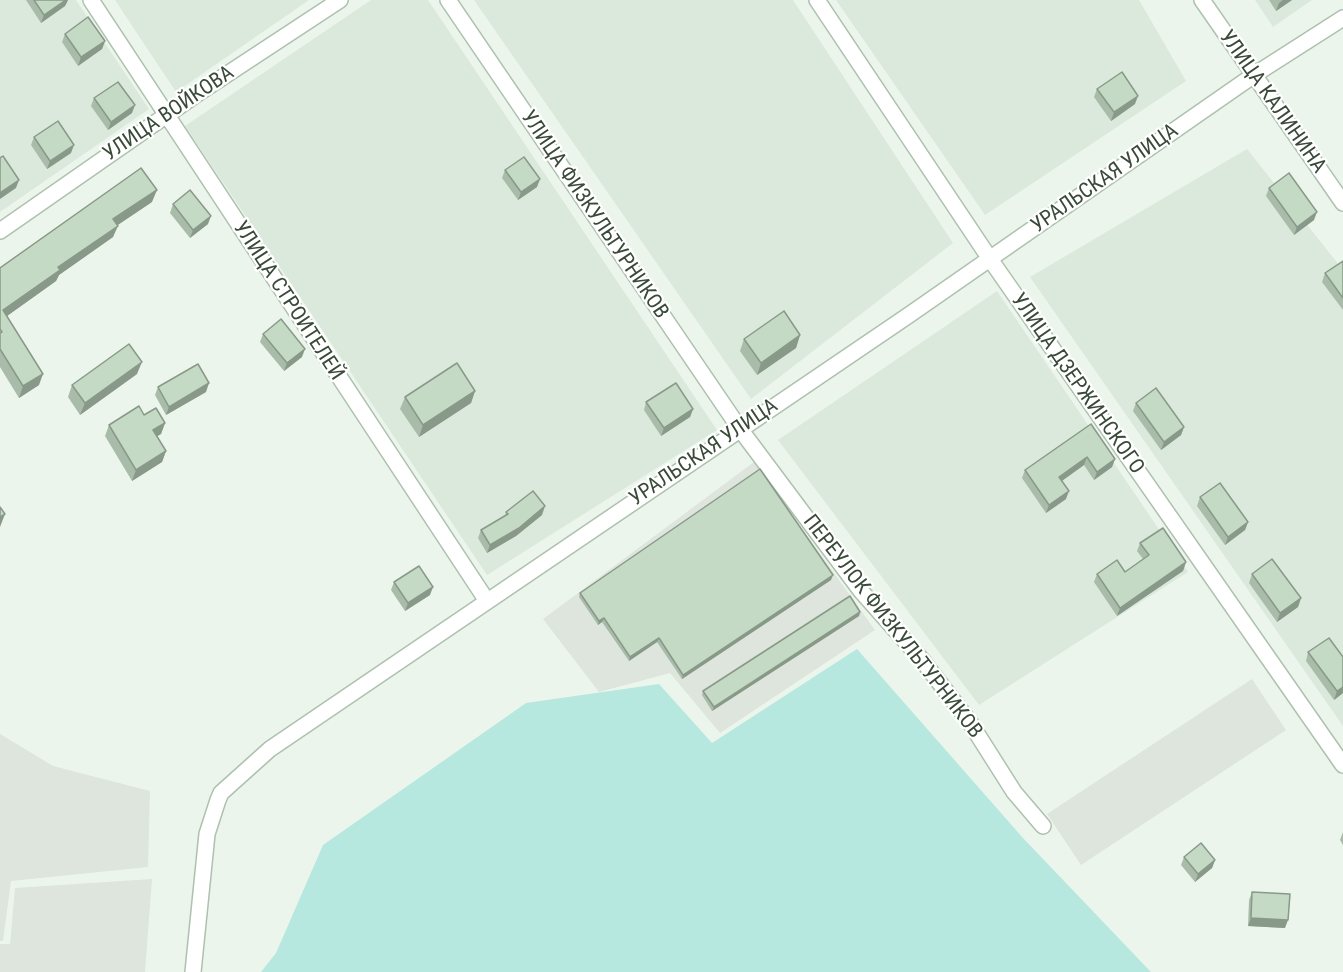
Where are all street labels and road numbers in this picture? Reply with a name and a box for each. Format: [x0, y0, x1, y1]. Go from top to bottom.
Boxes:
street label: УЛИЦА КАЛИНИНА [1213, 26, 1331, 178]
street label: УЛИЦА ВОЙКОВА [99, 61, 239, 167]
street label: УЛИЦА ФИЗКУЛЬТУРНИКОВ [515, 106, 673, 324]
street label: УРАЛЬСКАЯ УЛИЦА [1027, 119, 1183, 239]
street label: УЛИЦА СТРОИТЕЛЕЙ [227, 217, 349, 385]
street label: УЛИЦА ДЗЕРЖИНСКОГО [1005, 289, 1149, 479]
street label: УРАЛЬСКАЯ УЛИЦА [625, 394, 783, 512]
street label: ПЕРЕУЛОК ФИЗКУЛЬТУРНИКОВ [797, 510, 987, 744]

